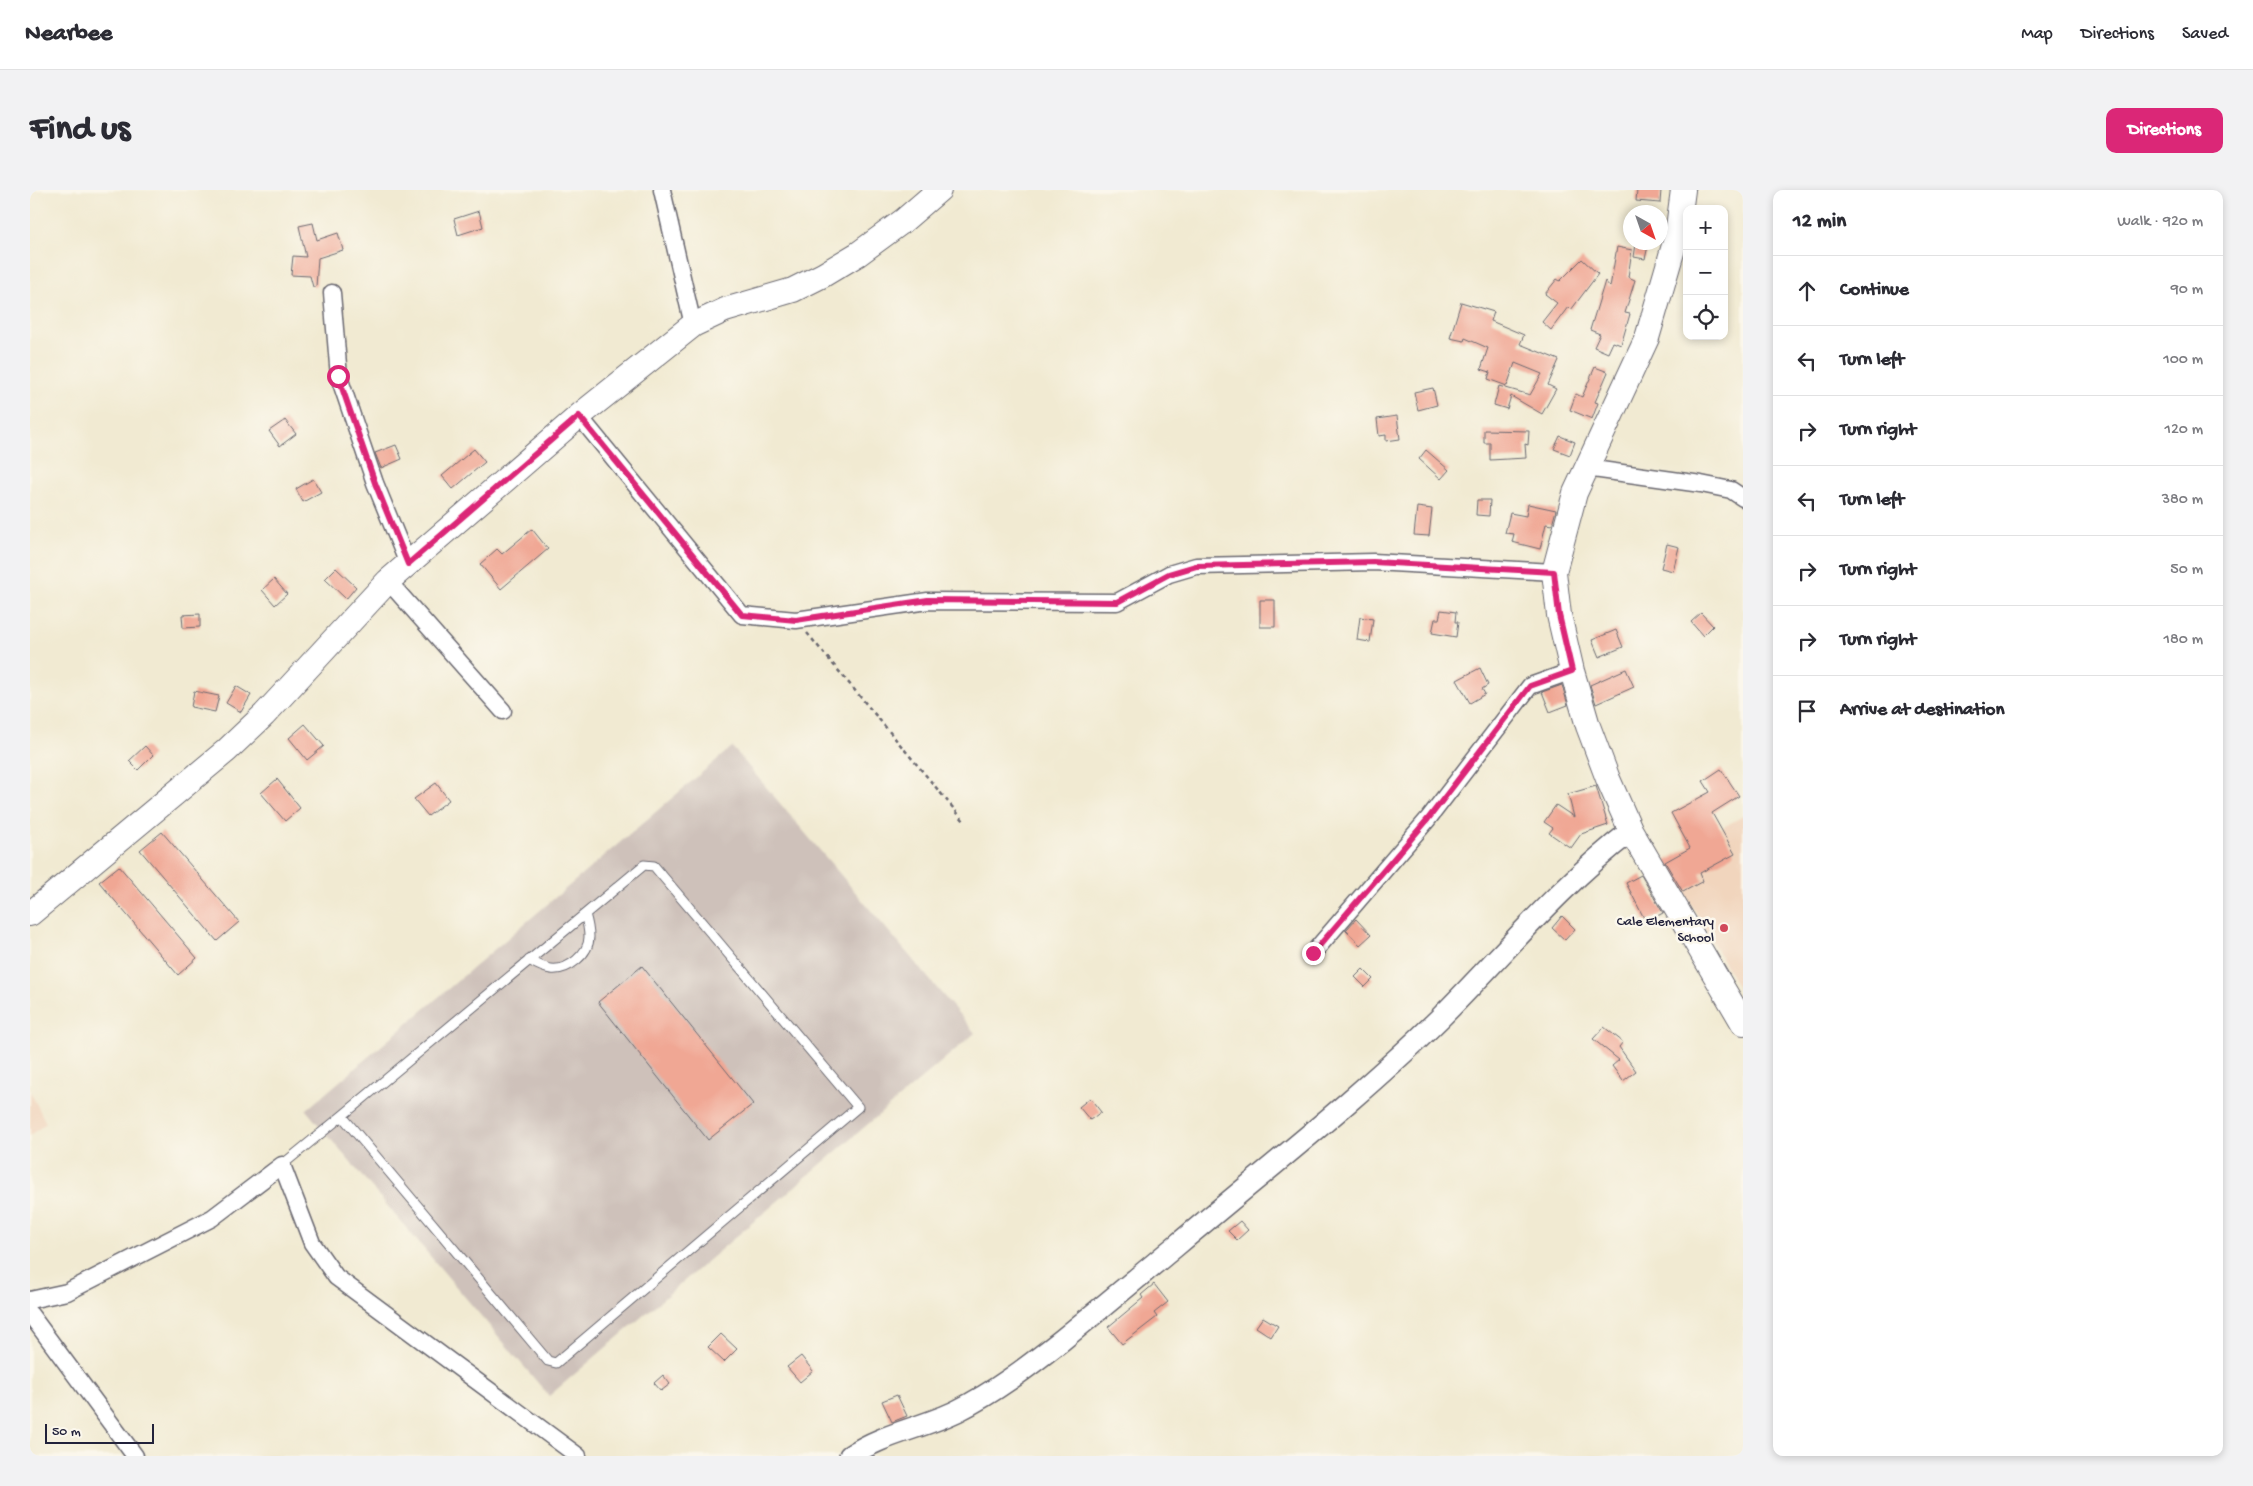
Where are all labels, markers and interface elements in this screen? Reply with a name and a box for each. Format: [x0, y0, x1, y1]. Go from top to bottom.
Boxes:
text: Nearbee [25, 20, 112, 49]
text: Map [2021, 24, 2053, 45]
text: Directions [2081, 24, 2154, 45]
text: Saved [2182, 24, 2228, 45]
button: Directions [2106, 108, 2223, 153]
text: Find us [30, 110, 130, 151]
north arrow [1623, 205, 1668, 250]
map controls [1683, 205, 1728, 340]
button: + [1683, 205, 1728, 250]
text: 12 min [1793, 210, 1846, 235]
text: Walk · 920 m [2117, 213, 2203, 232]
button: − [1683, 250, 1728, 295]
icon: ahead [1793, 277, 1821, 305]
text: Continue [1840, 279, 1909, 302]
text: 90 m [2171, 281, 2203, 300]
button: locate [1683, 295, 1728, 340]
icon: left [1793, 347, 1821, 375]
text: Turn left [1840, 349, 1904, 372]
text: 100 m [2163, 351, 2203, 370]
route start [327, 365, 350, 388]
icon: right [1793, 417, 1821, 445]
text: Turn right [1840, 419, 1916, 442]
text: 120 m [2164, 421, 2203, 440]
icon: left [1793, 487, 1821, 515]
text: Turn left [1840, 489, 1904, 512]
text: 380 m [2162, 491, 2203, 510]
icon: right [1793, 557, 1821, 585]
text: Turn right [1840, 559, 1916, 582]
text: 50 m [2170, 561, 2203, 580]
icon: right [1793, 627, 1821, 655]
text: Turn right [1840, 629, 1916, 652]
text: 180 m [2164, 631, 2203, 650]
icon: arrive [1793, 697, 1821, 725]
text: Arrive at destination [1840, 699, 2004, 722]
place label: Cale Elementary School [1617, 914, 1714, 947]
marker: Cale Elementary School [1718, 922, 1730, 934]
route end [1302, 942, 1325, 965]
scale bar [45, 1421, 154, 1444]
text: 50 m [52, 1424, 81, 1441]

